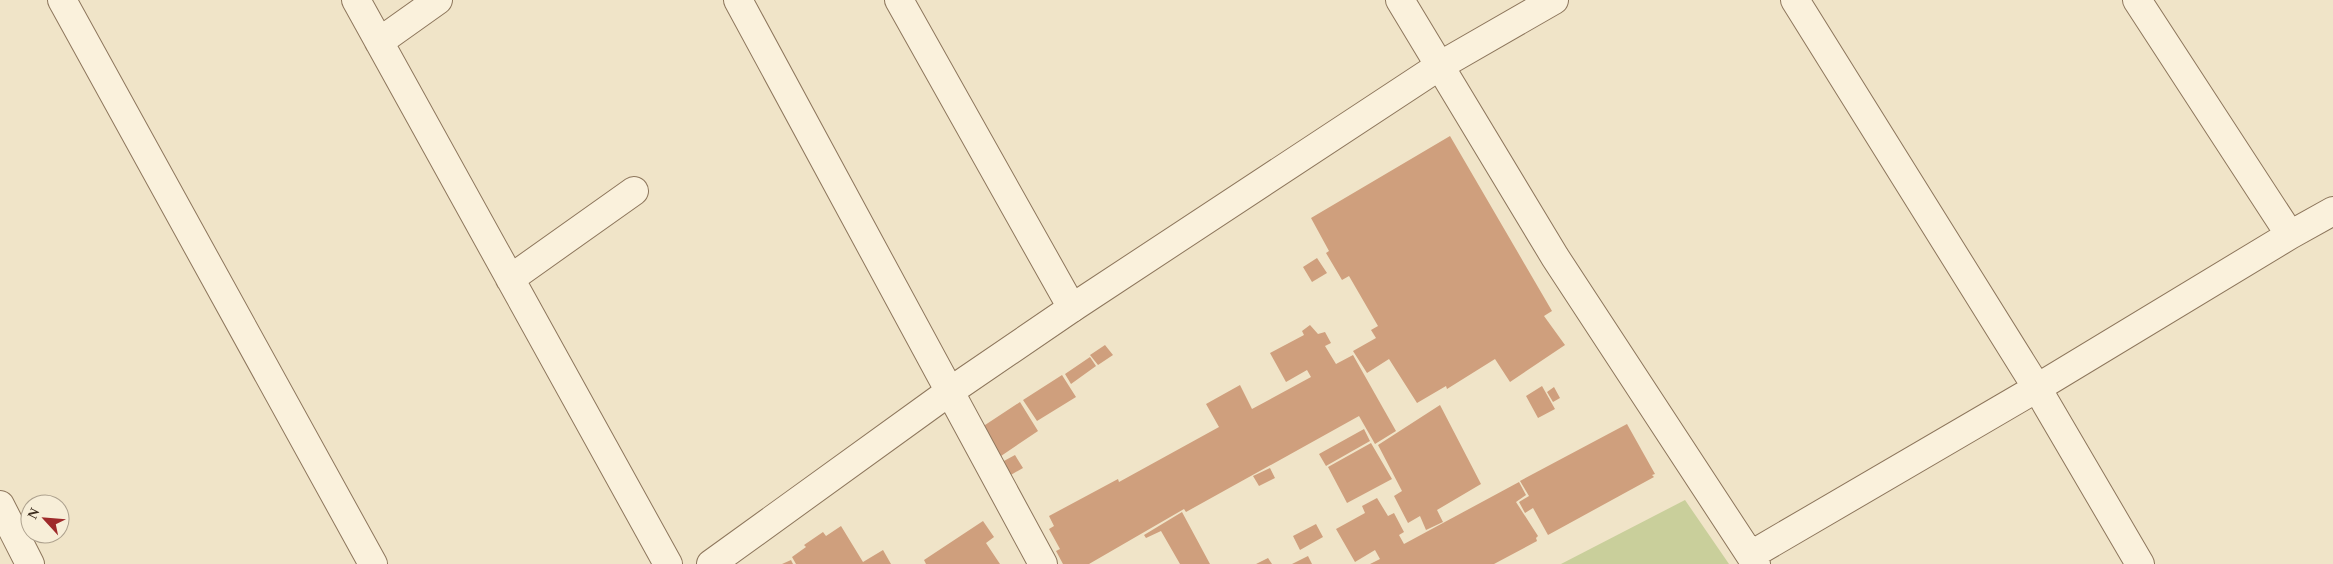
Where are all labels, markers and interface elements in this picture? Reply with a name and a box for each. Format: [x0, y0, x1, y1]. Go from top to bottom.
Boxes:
north arrow [20, 494, 70, 544]
text: N [25, 506, 43, 521]

